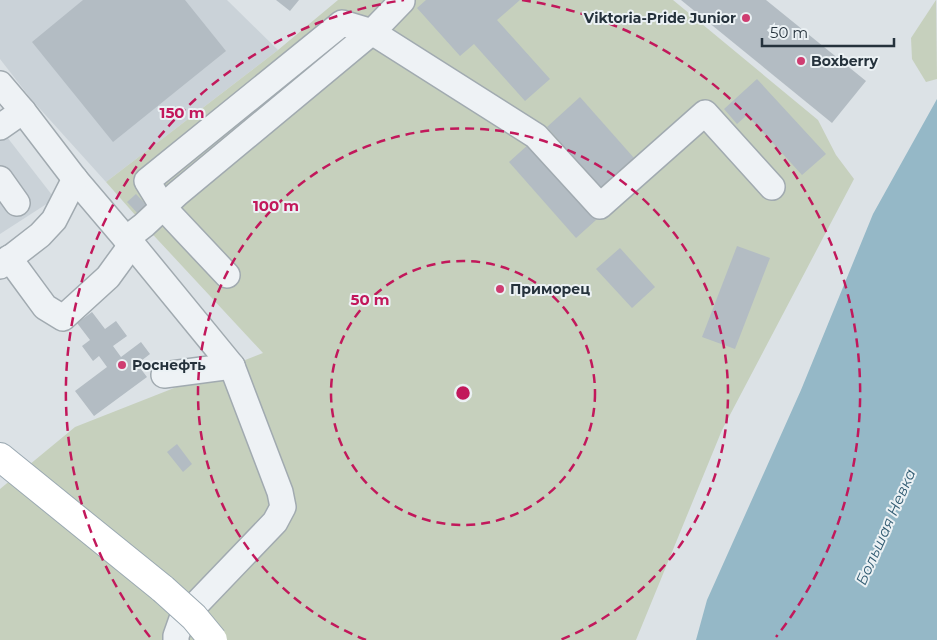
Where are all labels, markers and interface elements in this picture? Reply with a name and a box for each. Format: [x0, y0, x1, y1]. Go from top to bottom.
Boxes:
place label: Viktoria-Pride Junior [583, 9, 736, 27]
marker: Viktoria-Pride Junior [740, 12, 752, 24]
scale bar [762, 15, 894, 47]
text: 50 m [770, 23, 808, 42]
place label: Boxberry [811, 52, 879, 70]
marker: Boxberry [795, 55, 807, 67]
text: 150 m [160, 103, 204, 122]
text: 100 m [253, 196, 299, 215]
place label: Приморец [510, 280, 590, 298]
marker: Приморец [494, 283, 506, 295]
text: 50 m [350, 290, 390, 309]
place label: Роснефть [132, 356, 206, 374]
marker: Роснефть [116, 359, 128, 371]
centre of rings [454, 384, 472, 402]
water label: Большая Невка [851, 466, 920, 588]

